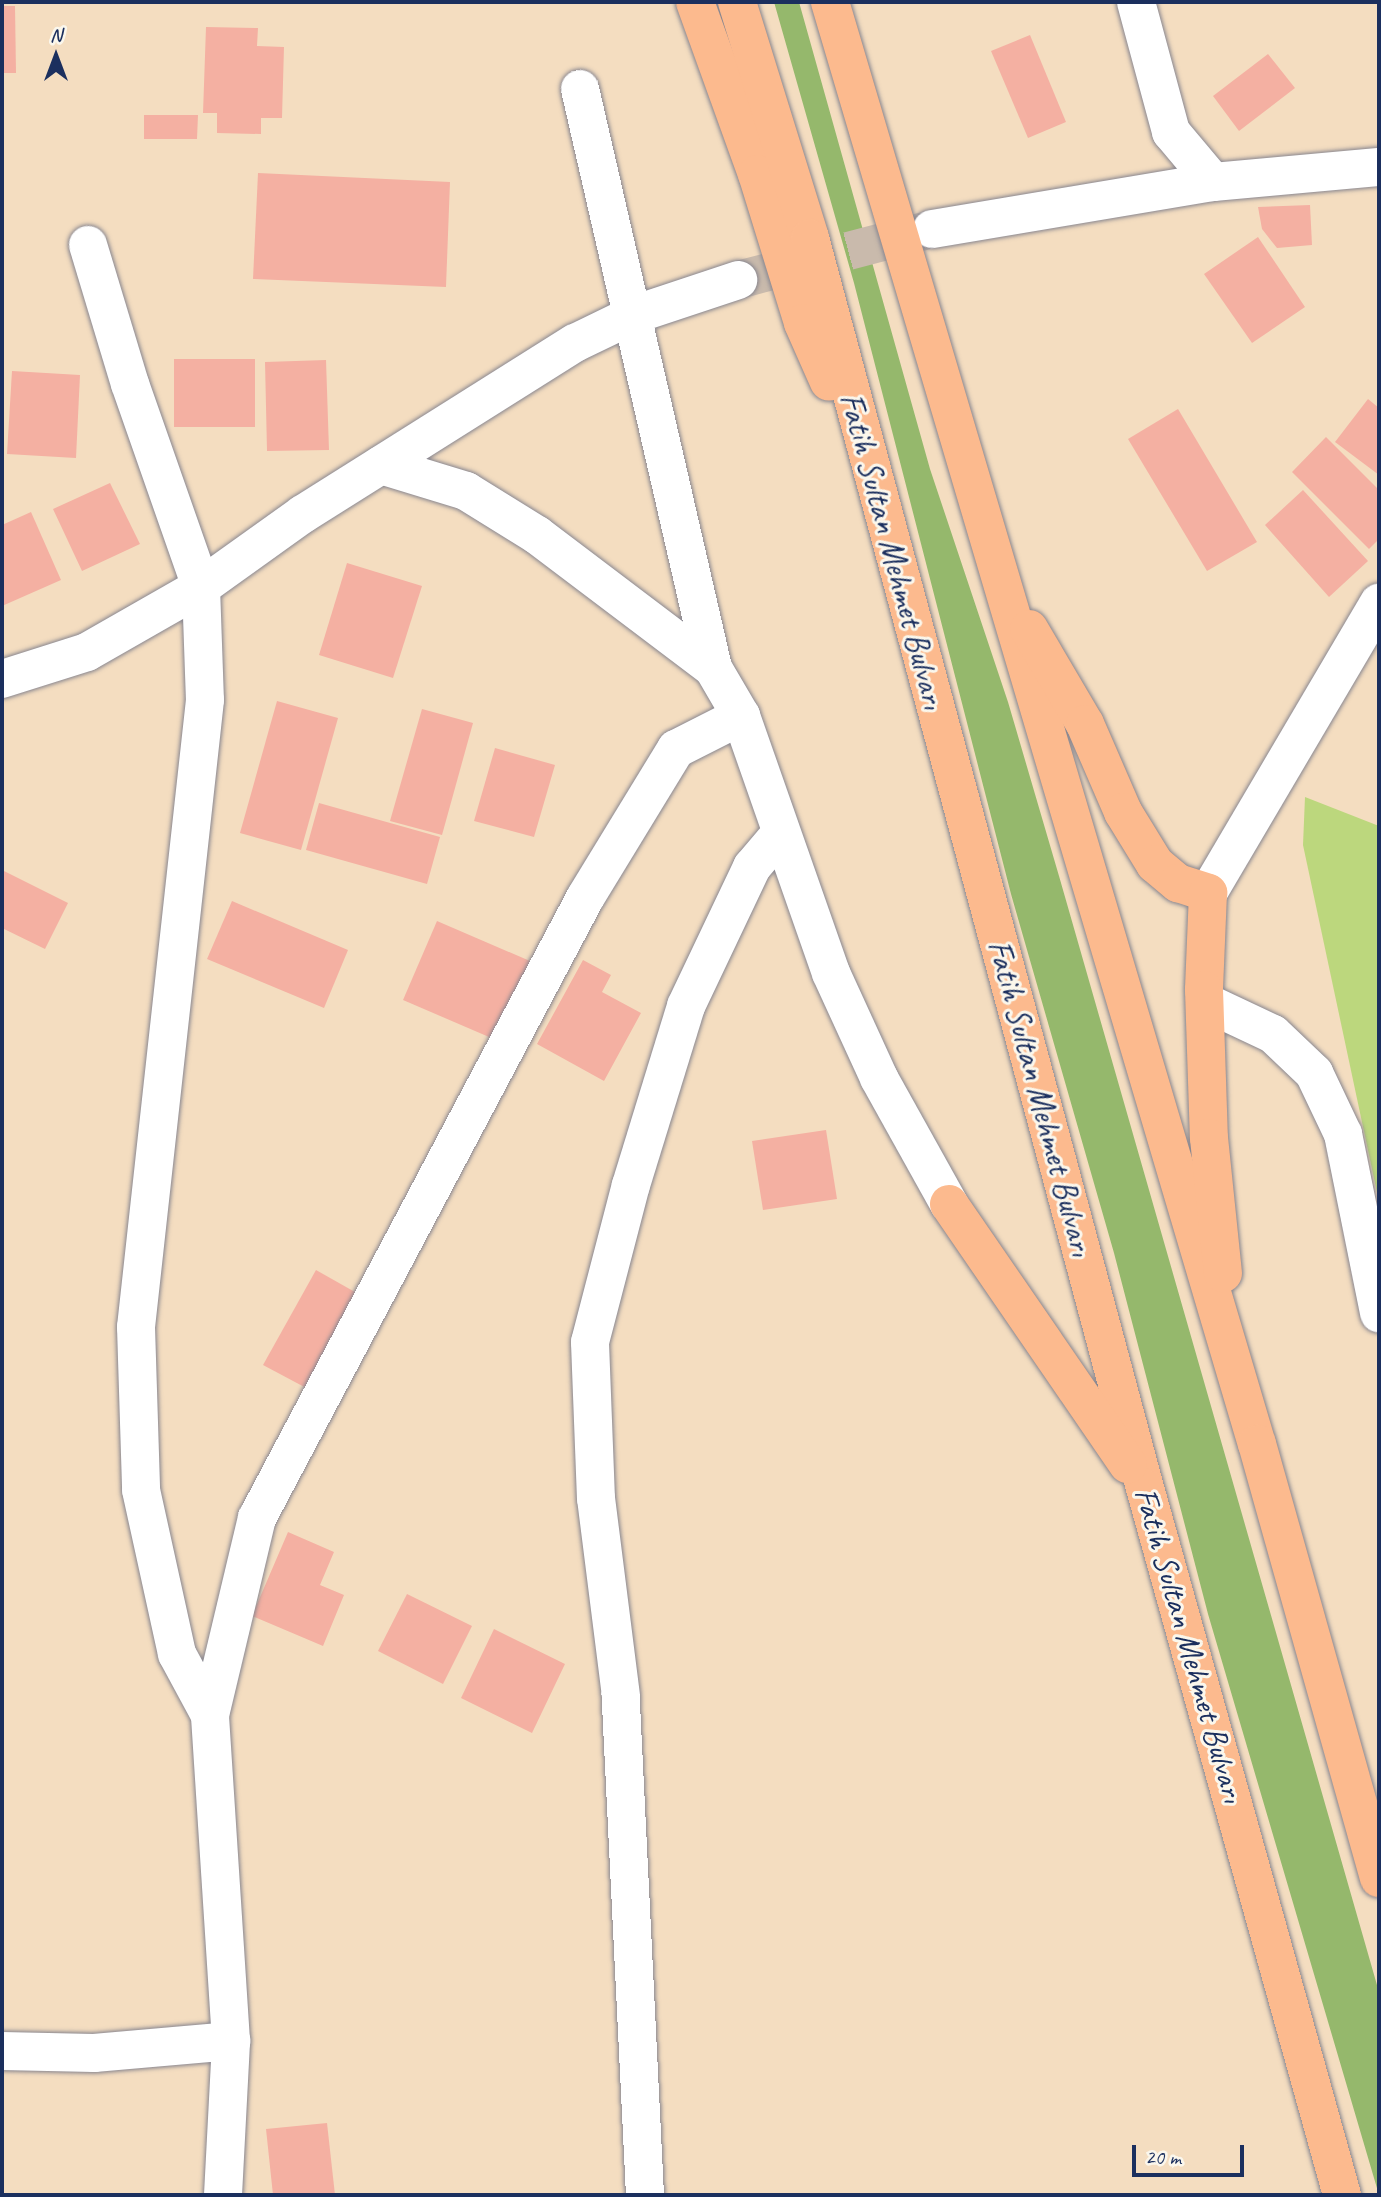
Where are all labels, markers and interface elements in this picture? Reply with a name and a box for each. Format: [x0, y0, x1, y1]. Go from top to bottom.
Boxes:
north arrow [21, 21, 91, 91]
text: N [50, 23, 62, 47]
street label: Fatih Sultan Mehmet Bulvarı [831, 388, 953, 714]
street label: Fatih Sultan Mehmet Bulvarı [979, 935, 1101, 1261]
street label: Fatih Sultan Mehmet Bulvarı [1125, 1483, 1253, 1807]
scale bar [1136, 2130, 1248, 2174]
text: 20 m [1145, 2144, 1181, 2170]

